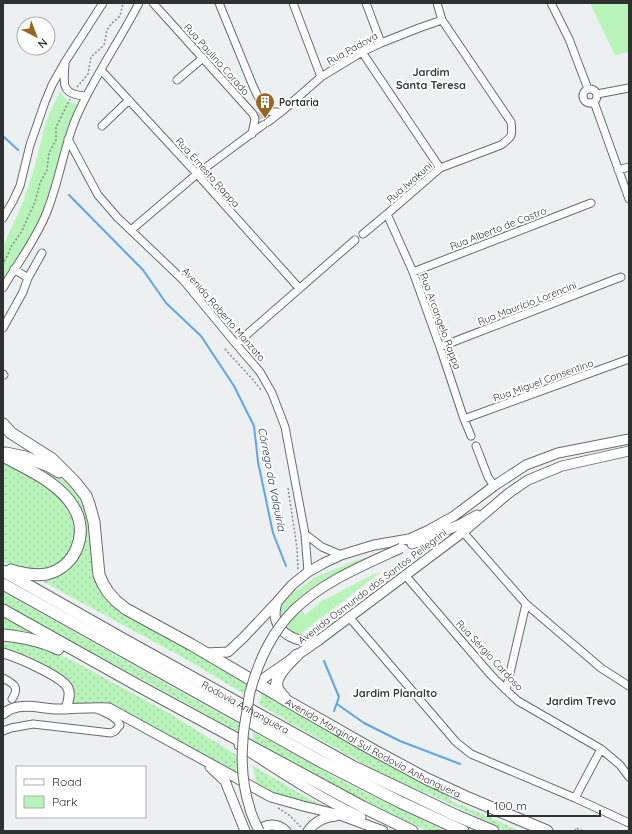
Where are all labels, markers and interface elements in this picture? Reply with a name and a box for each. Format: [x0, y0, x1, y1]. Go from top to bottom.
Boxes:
north arrow [16, 16, 56, 56]
street label: Rua Paulino Corado [181, 21, 252, 98]
street label: Rua Padova [324, 29, 380, 68]
text: N [35, 36, 50, 51]
district label: Jardim Santa Teresa [396, 65, 466, 92]
building icon: Portaria [254, 91, 276, 119]
place label: Portaria [279, 96, 319, 109]
street label: Rua Ernesto Rappa [173, 135, 243, 210]
street label: Rua Iwakuni [384, 159, 435, 206]
street label: Rua Alberto de Castro [448, 204, 548, 253]
street label: Avenida Roberto Manzato [179, 265, 268, 364]
street label: Rua Arcangelo Rappa [417, 271, 464, 371]
street label: Rua Maurício Lorencini [476, 279, 578, 328]
street label: Rua Miguel Consentino [491, 356, 595, 405]
water label: Córrego da Valquiria [255, 426, 289, 533]
street label: Avenida Osmundo dos Santos Pellegrini [295, 526, 449, 647]
street label: Rua Sérgio Cardoso [453, 617, 526, 694]
street label: Rodovia Anhanguera [199, 678, 291, 737]
district label: Jardim Planalto [353, 686, 437, 700]
district label: Jardim Trevo [546, 694, 616, 708]
street label: Avenida Marginal Sul Rodovia Anhanguera [283, 695, 463, 801]
legend [16, 766, 146, 818]
text: Road [52, 774, 82, 789]
scale bar [488, 792, 600, 818]
text: Park [52, 794, 77, 809]
text: 100 m [494, 798, 527, 813]

